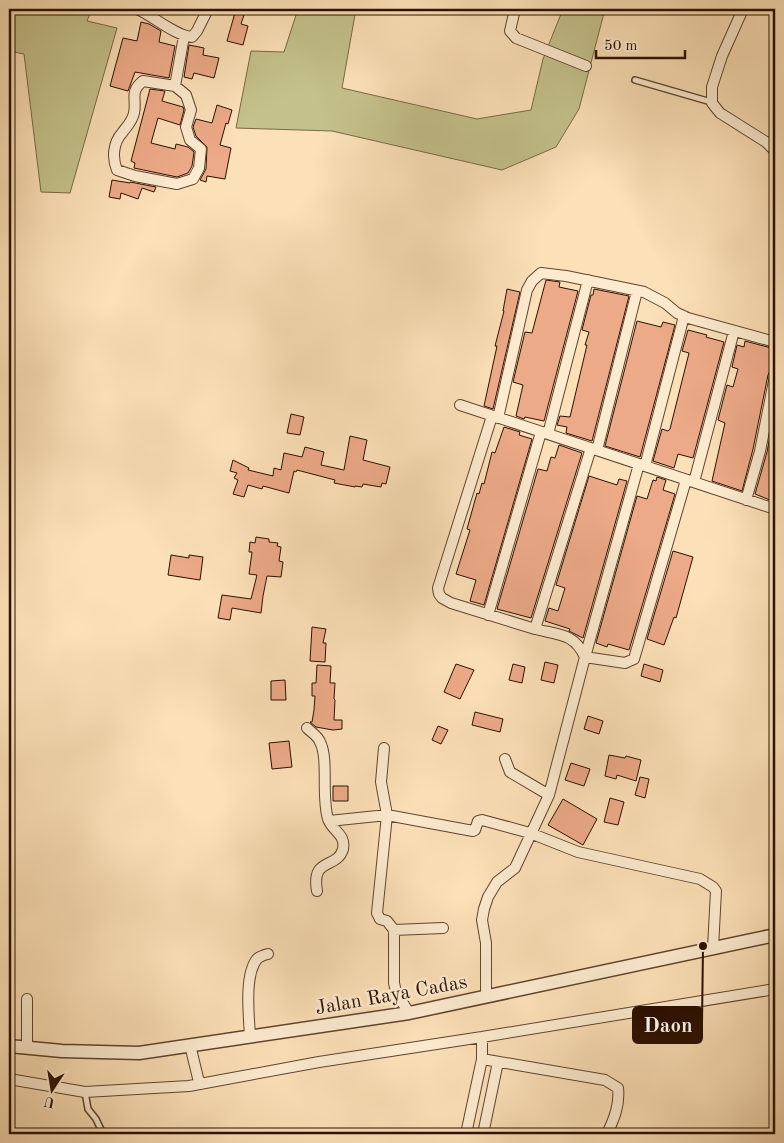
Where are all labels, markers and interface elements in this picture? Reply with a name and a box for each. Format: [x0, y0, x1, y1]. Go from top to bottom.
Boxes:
scale bar [596, 28, 685, 60]
text: 50 m [604, 39, 638, 54]
street label: Jalan Raya Cadas [314, 973, 469, 1019]
callout: Daon [633, 1007, 702, 1043]
text: Daon [643, 1016, 693, 1037]
north arrow [28, 1066, 78, 1116]
text: U [43, 1094, 56, 1110]

